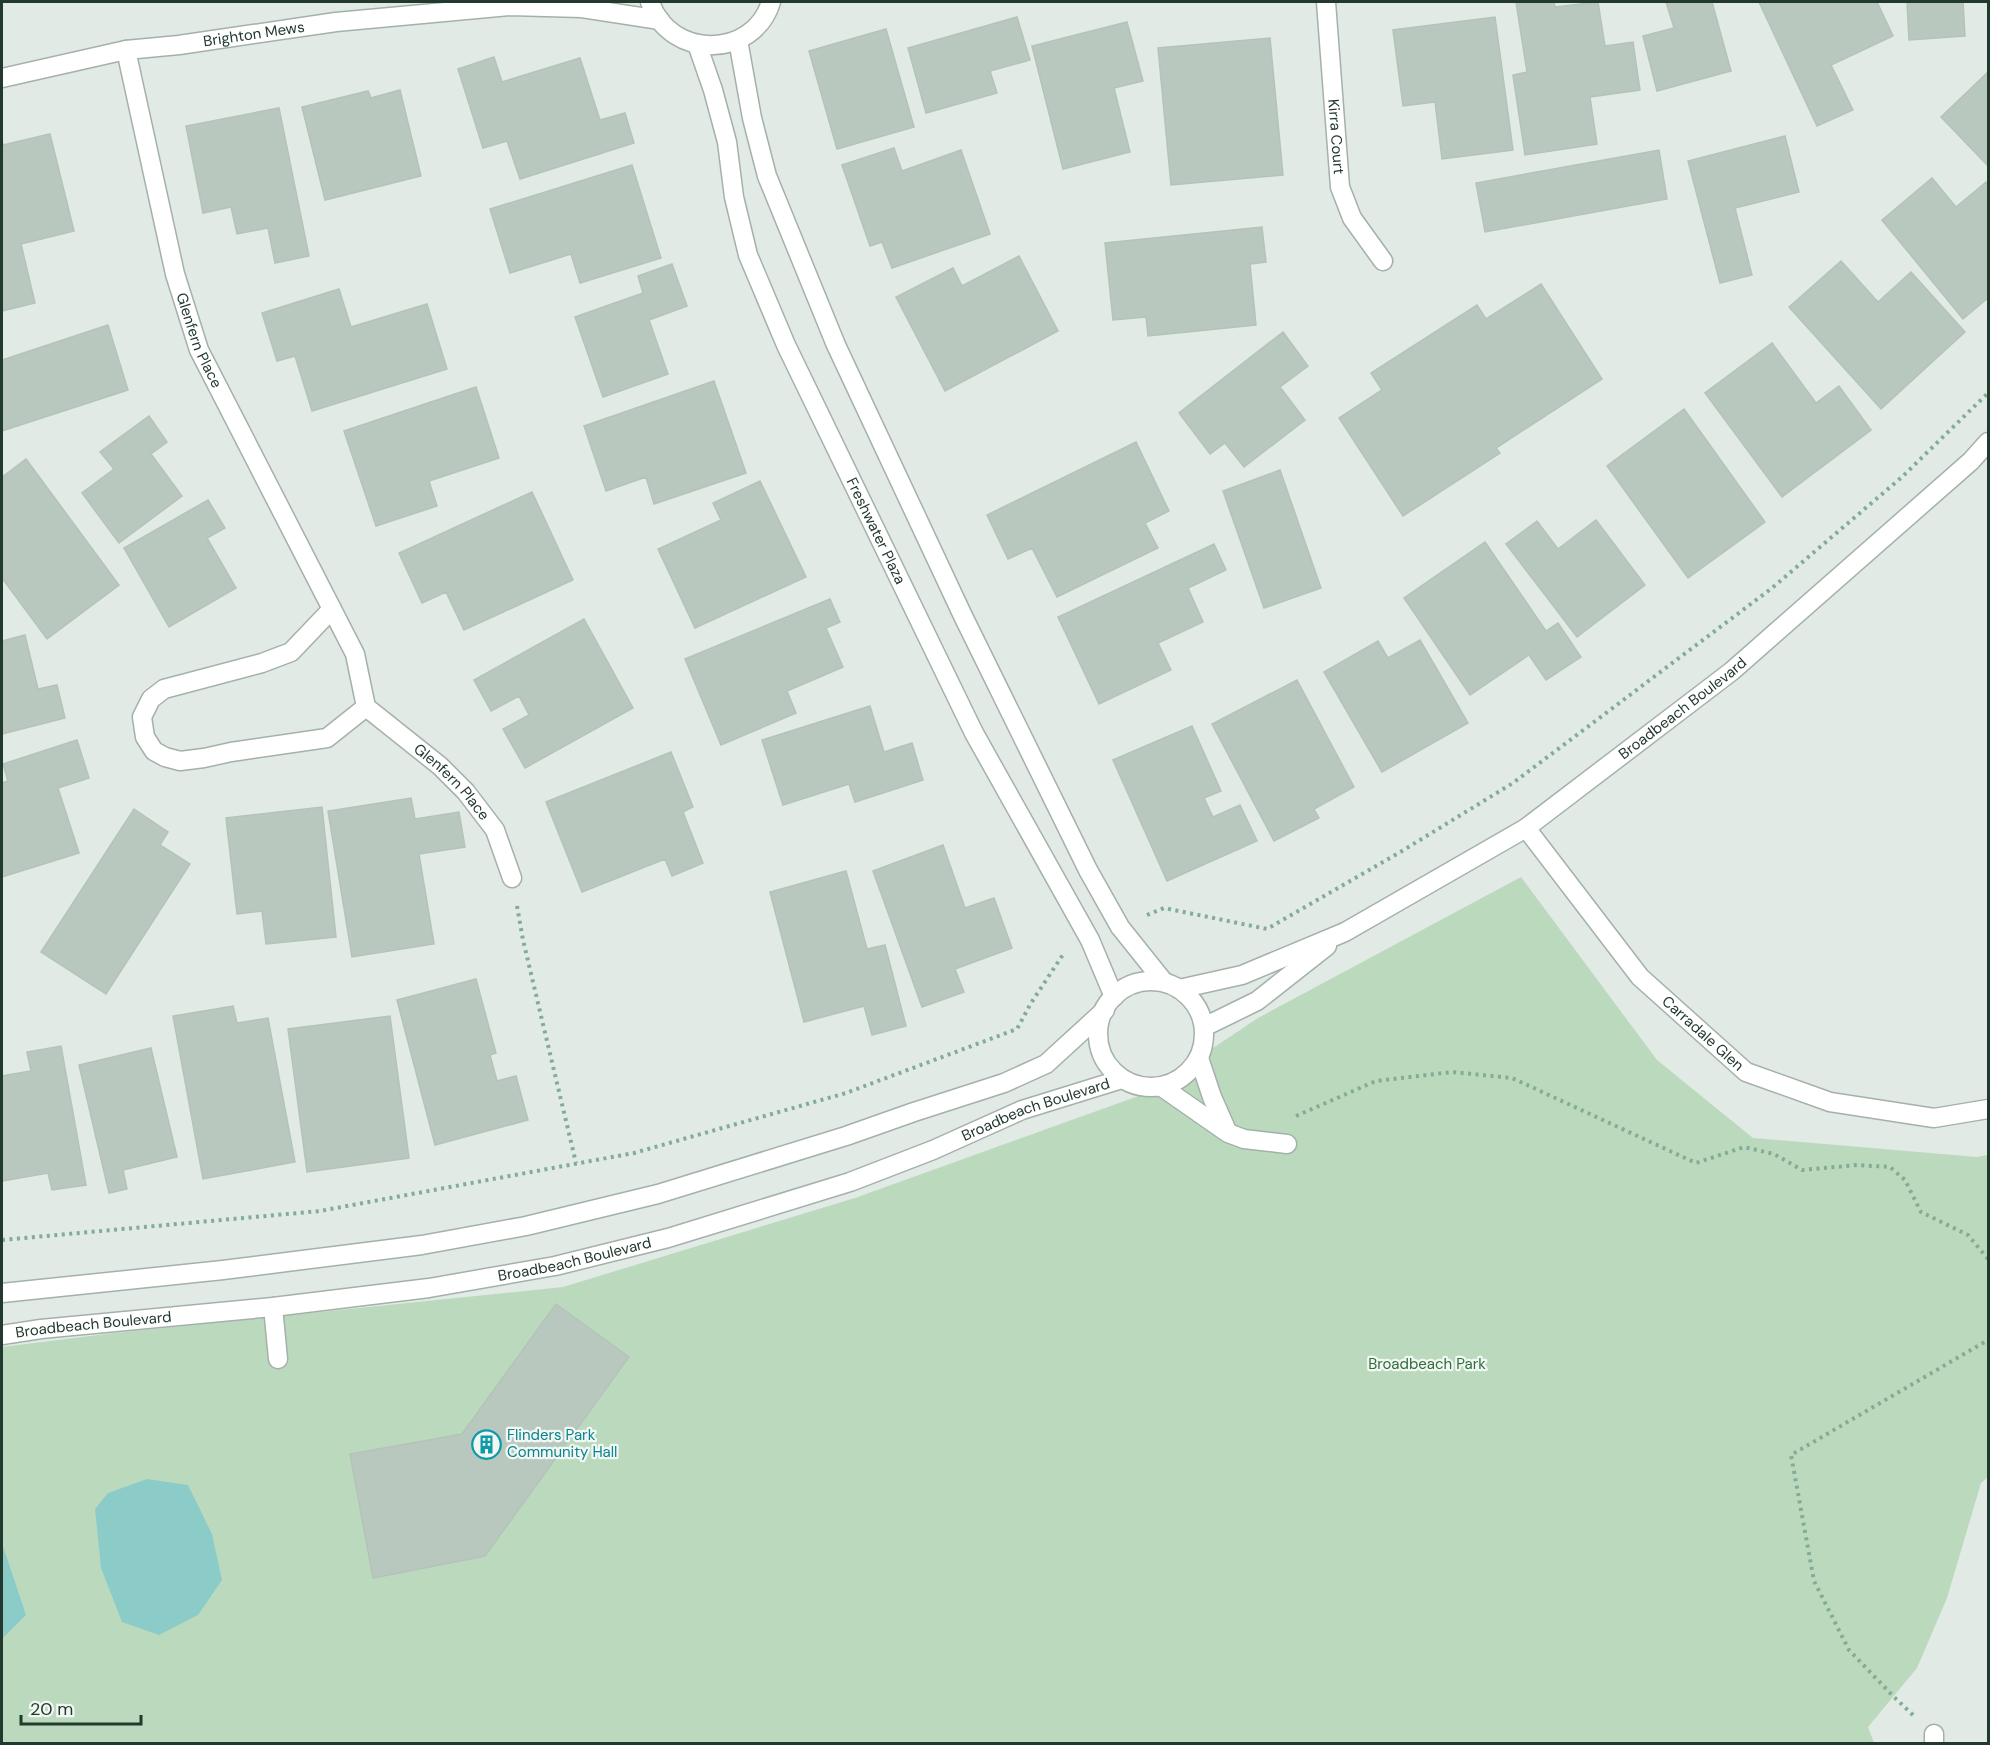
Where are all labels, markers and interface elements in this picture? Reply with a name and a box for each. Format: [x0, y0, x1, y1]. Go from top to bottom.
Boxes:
street label: Brighton Mews [202, 17, 306, 51]
street label: Kirra Court [1323, 98, 1349, 175]
street label: Glenfern Place [172, 290, 227, 391]
street label: Freshwater Plaza [842, 474, 910, 588]
street label: Broadbeach Boulevard [1614, 653, 1751, 764]
street label: Glenfern Place [410, 739, 494, 824]
street label: Carradale Glen [1658, 991, 1748, 1075]
street label: Broadbeach Boulevard [958, 1073, 1112, 1146]
street label: Broadbeach Boulevard [496, 1233, 653, 1286]
street label: Broadbeach Boulevard [14, 1307, 172, 1343]
park label: Broadbeach Park [1368, 1354, 1486, 1374]
place label: Flinders Park Community Hall [507, 1425, 617, 1462]
building icon: Flinders Park Community Hall [470, 1428, 502, 1460]
scale bar [21, 1688, 141, 1726]
text: 20 m [30, 1697, 73, 1721]

